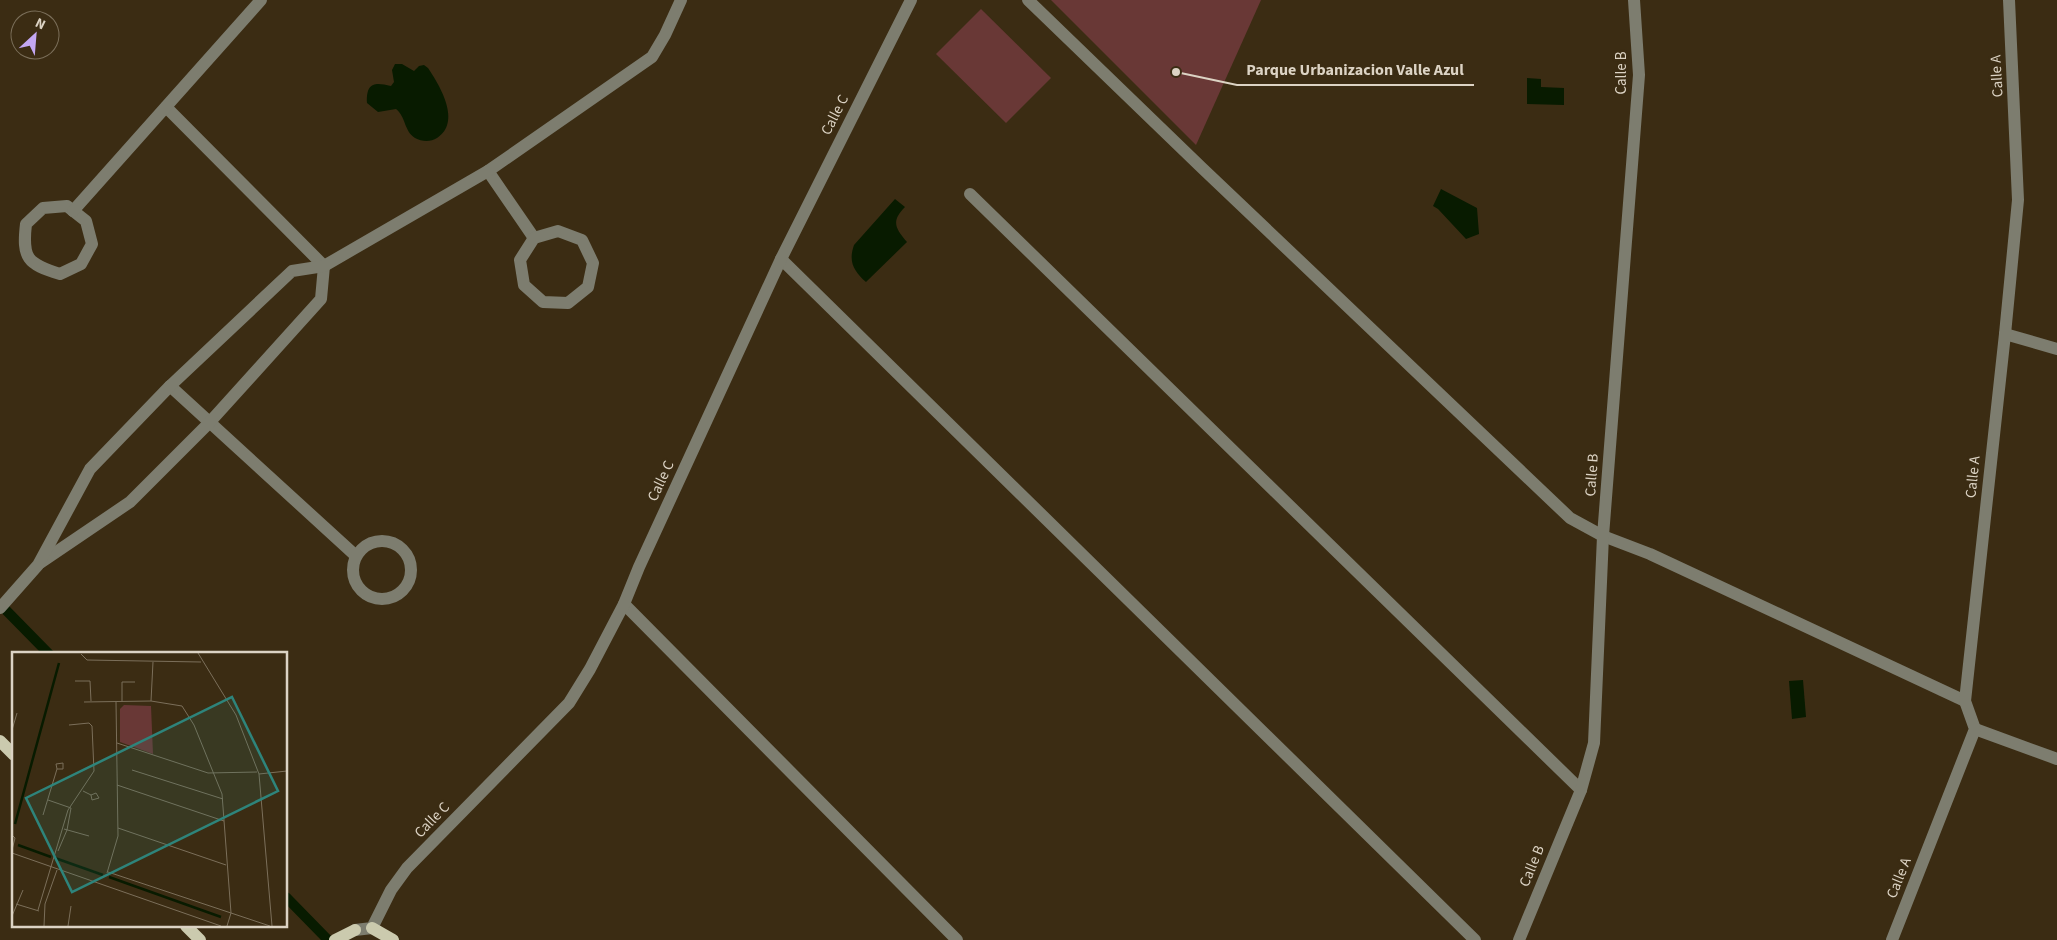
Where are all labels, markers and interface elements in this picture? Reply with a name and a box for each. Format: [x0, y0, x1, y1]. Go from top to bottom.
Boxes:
north arrow [10, 10, 60, 60]
text: N [32, 13, 49, 35]
street label: Calle B [1611, 51, 1632, 95]
street label: Calle A [1985, 53, 2009, 98]
callout: Parque Urbanizacion Valle Azul [1237, 54, 1474, 85]
text: Parque Urbanizacion Valle Azul [1246, 59, 1464, 81]
street label: Calle C [816, 91, 854, 139]
street label: Calle B [1580, 453, 1604, 497]
street label: Calle A [1960, 454, 1986, 499]
street label: Calle C [642, 457, 680, 505]
inset map [12, 652, 288, 928]
street label: Calle C [410, 797, 455, 843]
street label: Calle B [1514, 842, 1550, 890]
street label: Calle A [1881, 854, 1917, 902]

